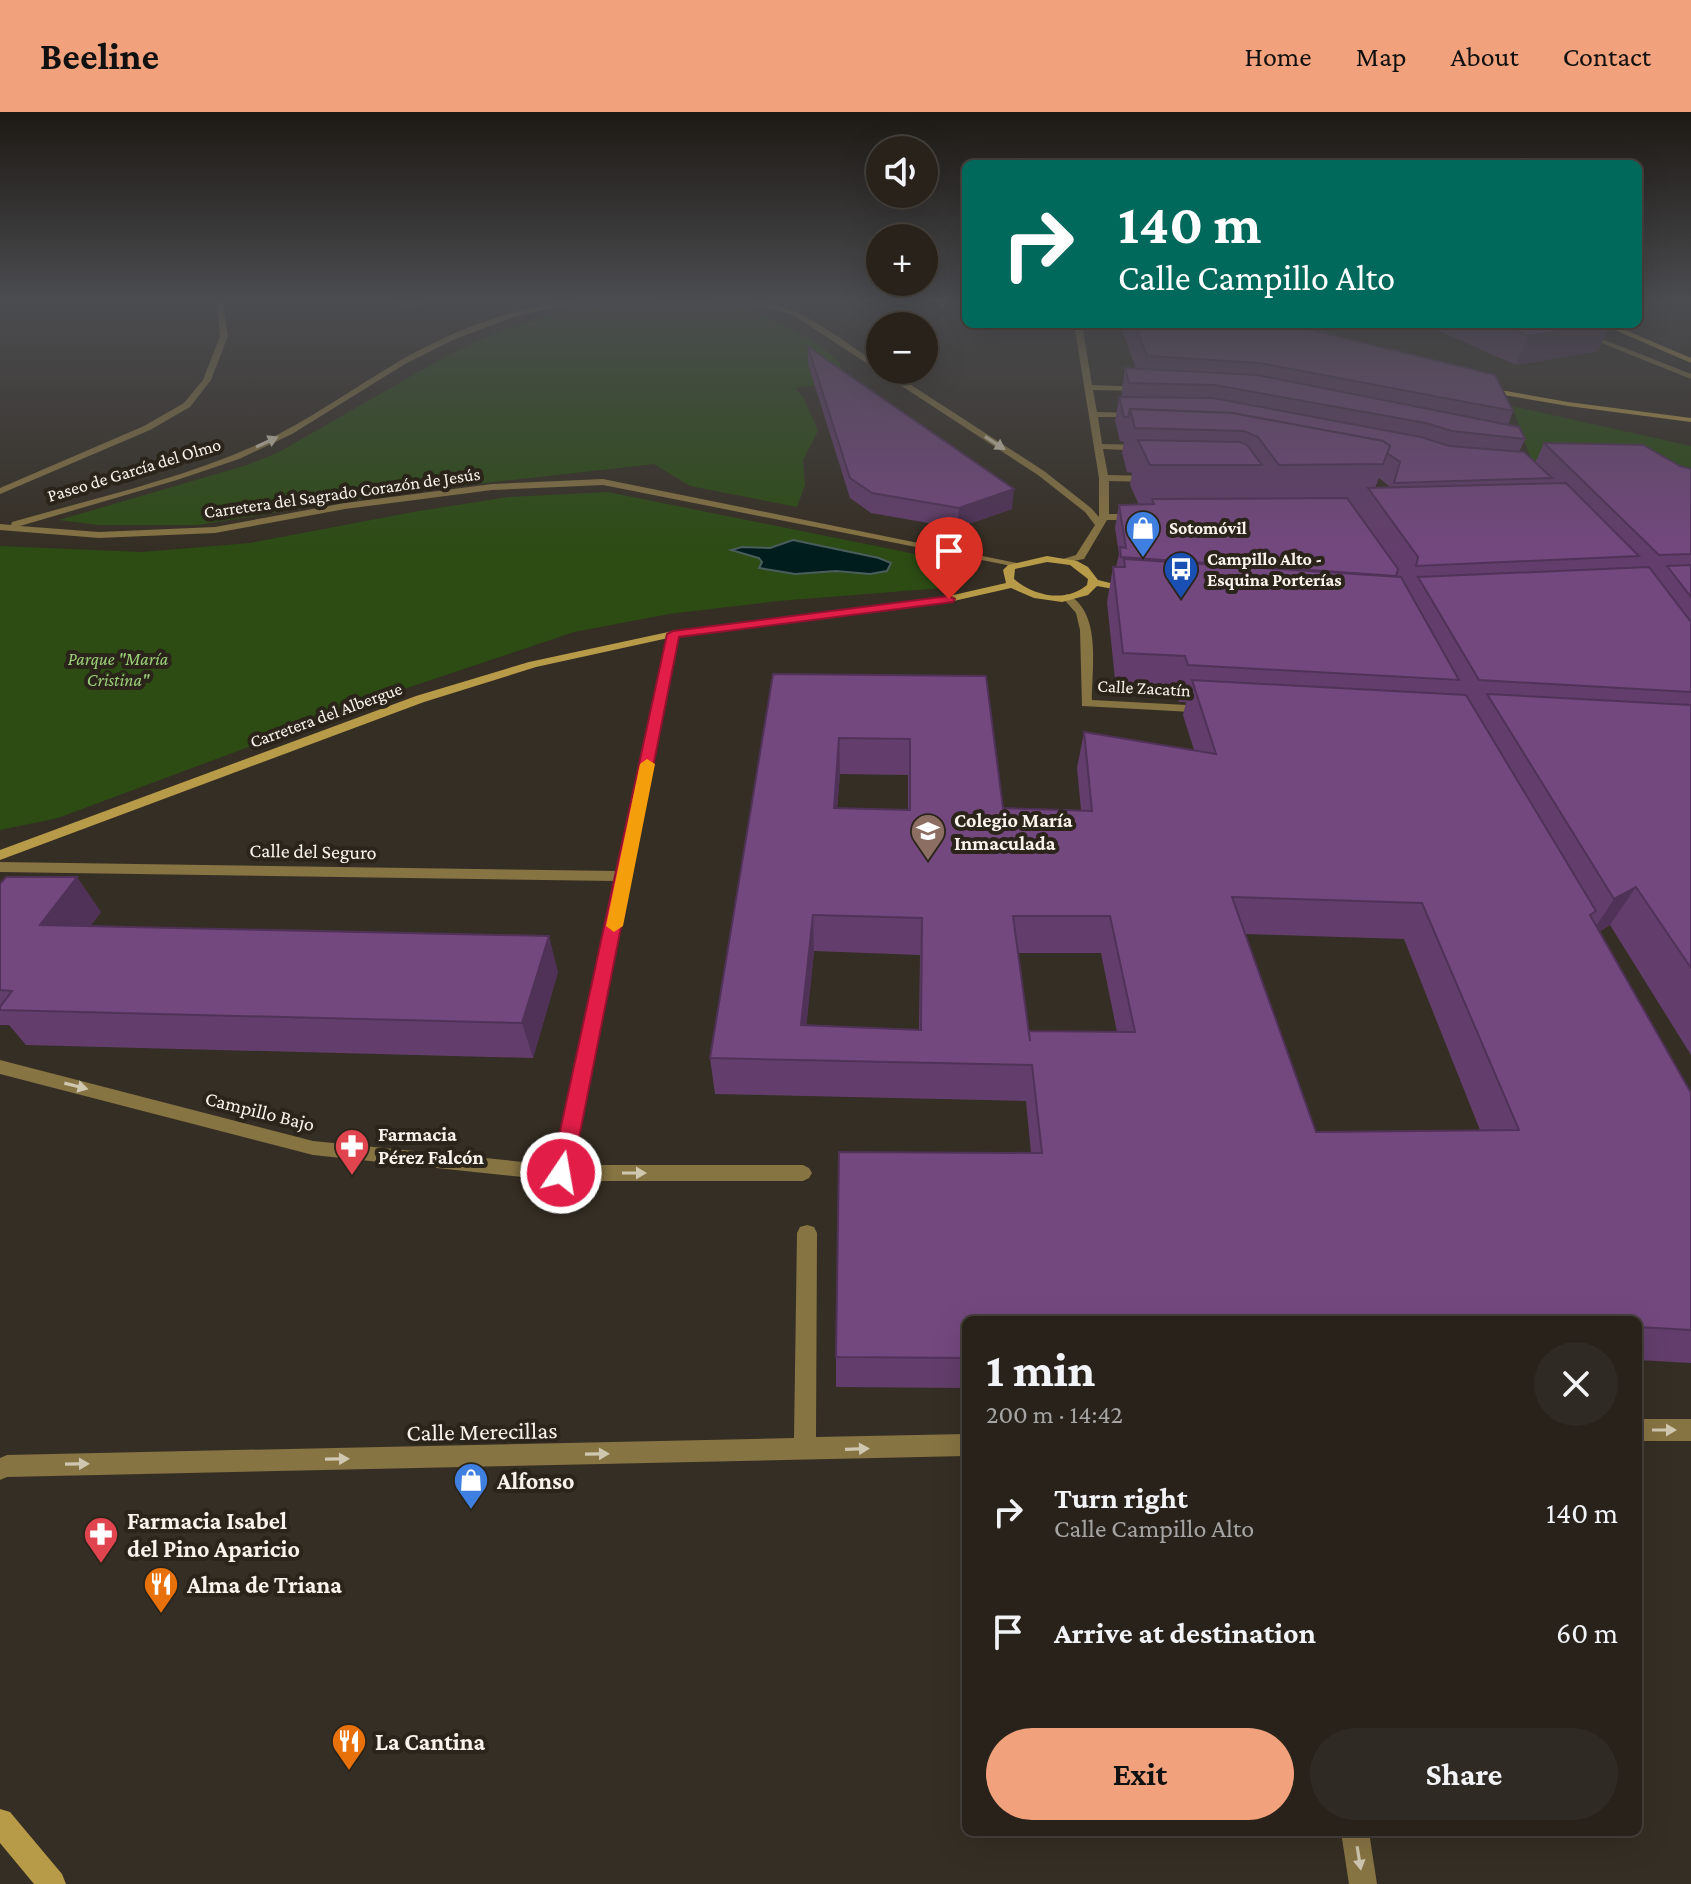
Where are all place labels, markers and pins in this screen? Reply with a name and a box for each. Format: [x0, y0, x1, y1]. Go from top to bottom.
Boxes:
shop icon: Sotomóvil [1124, 509, 1162, 559]
pin [915, 517, 983, 599]
place label: Sotomóvil [1169, 518, 1247, 538]
place label: Campillo Alto - Esquina Porterías [1207, 549, 1342, 590]
bus stop icon: Campillo Alto - Esquina Porterías [1162, 550, 1200, 600]
place label: Colegio María Inmaculada [954, 809, 1073, 854]
school or university icon: Colegio María Inmaculada [909, 812, 947, 862]
place label: Farmacia Pérez Falcón [378, 1123, 484, 1168]
pharmacy icon: Farmacia Pérez Falcón [333, 1127, 371, 1177]
shop icon: Alfonso [452, 1461, 490, 1511]
place label: Alfonso [496, 1467, 574, 1494]
place label: Farmacia Isabel del Pino Aparicio [127, 1507, 300, 1562]
pharmacy icon: Farmacia Isabel del Pino Aparicio [82, 1515, 120, 1565]
restaurant icon: Alma de Triana [142, 1565, 180, 1615]
place label: Alma de Triana [186, 1571, 342, 1598]
restaurant icon: La Cantina [330, 1722, 368, 1772]
place label: La Cantina [375, 1728, 486, 1755]

